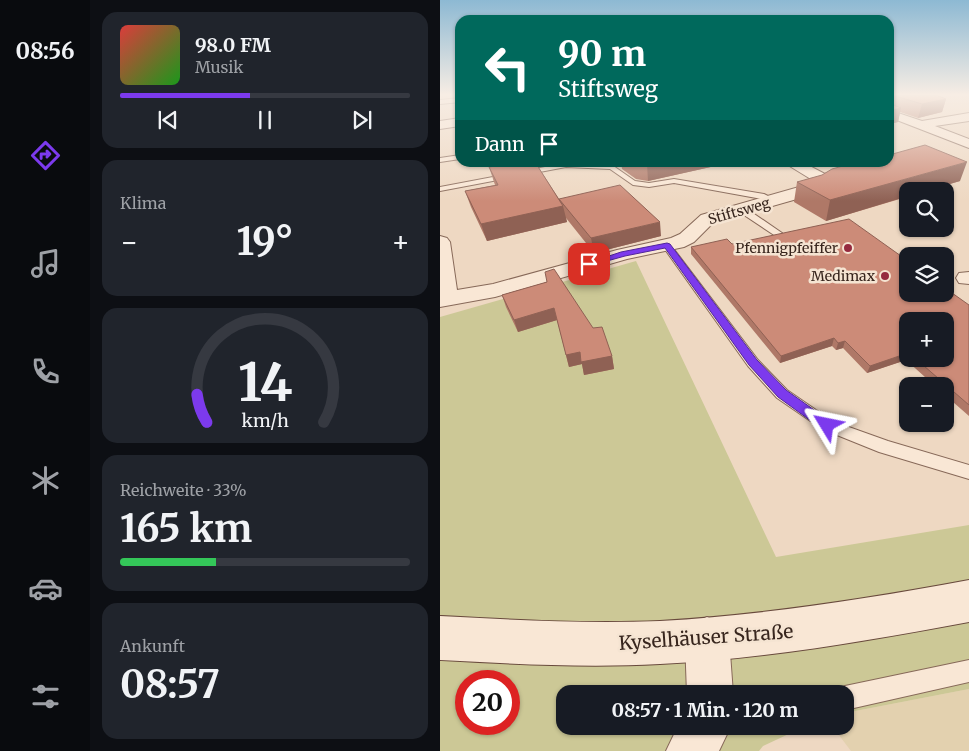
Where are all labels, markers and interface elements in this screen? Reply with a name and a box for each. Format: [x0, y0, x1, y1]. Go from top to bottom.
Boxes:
text: 90 m [558, 32, 646, 76]
text: 98.0 FM [195, 33, 271, 57]
icon: left [475, 35, 540, 100]
text: 08:56 [16, 37, 74, 65]
text: Musik [195, 57, 243, 77]
text: Stiftsweg [558, 75, 658, 103]
icon: previous [154, 106, 182, 134]
icon: pause [251, 106, 279, 134]
icon: next [348, 106, 376, 134]
icon: arrive [535, 130, 563, 158]
text: Dann [475, 132, 525, 156]
icon: directions [28, 138, 63, 173]
map controls [899, 182, 954, 432]
button: search [899, 182, 954, 237]
text: Klima [120, 193, 166, 213]
street label: Stiftsweg [706, 193, 773, 228]
text: 19° [237, 218, 294, 265]
text: − [120, 224, 139, 260]
text: + [391, 224, 410, 260]
place label: Pfennigpfeiffer [735, 239, 838, 257]
marker: Pfennigpfeiffer [842, 242, 854, 254]
pin [568, 243, 610, 285]
icon: music [28, 246, 63, 281]
button: layers [899, 247, 954, 302]
icon: arrive [575, 250, 603, 278]
place label: Medimax [811, 267, 876, 285]
marker: Medimax [879, 270, 891, 282]
button: + [899, 312, 954, 367]
text: 14 [238, 350, 292, 415]
icon: phone [28, 354, 63, 389]
button: − [899, 377, 954, 432]
position arrow [800, 398, 852, 450]
text: km/h [241, 409, 289, 432]
icon: climate [28, 463, 63, 498]
text: Reichweite · 33% [120, 480, 247, 500]
text: 165 km [120, 505, 252, 552]
icon: car [28, 571, 63, 606]
street label: Kyselhäuser Straße [618, 619, 794, 655]
text: Ankunft [120, 636, 185, 656]
text: 08:57 [120, 661, 220, 708]
speed limit sign: 20 [455, 670, 520, 735]
icon: filters [28, 679, 63, 714]
text: 08:57 · 1 Min. · 120 m [611, 698, 799, 722]

